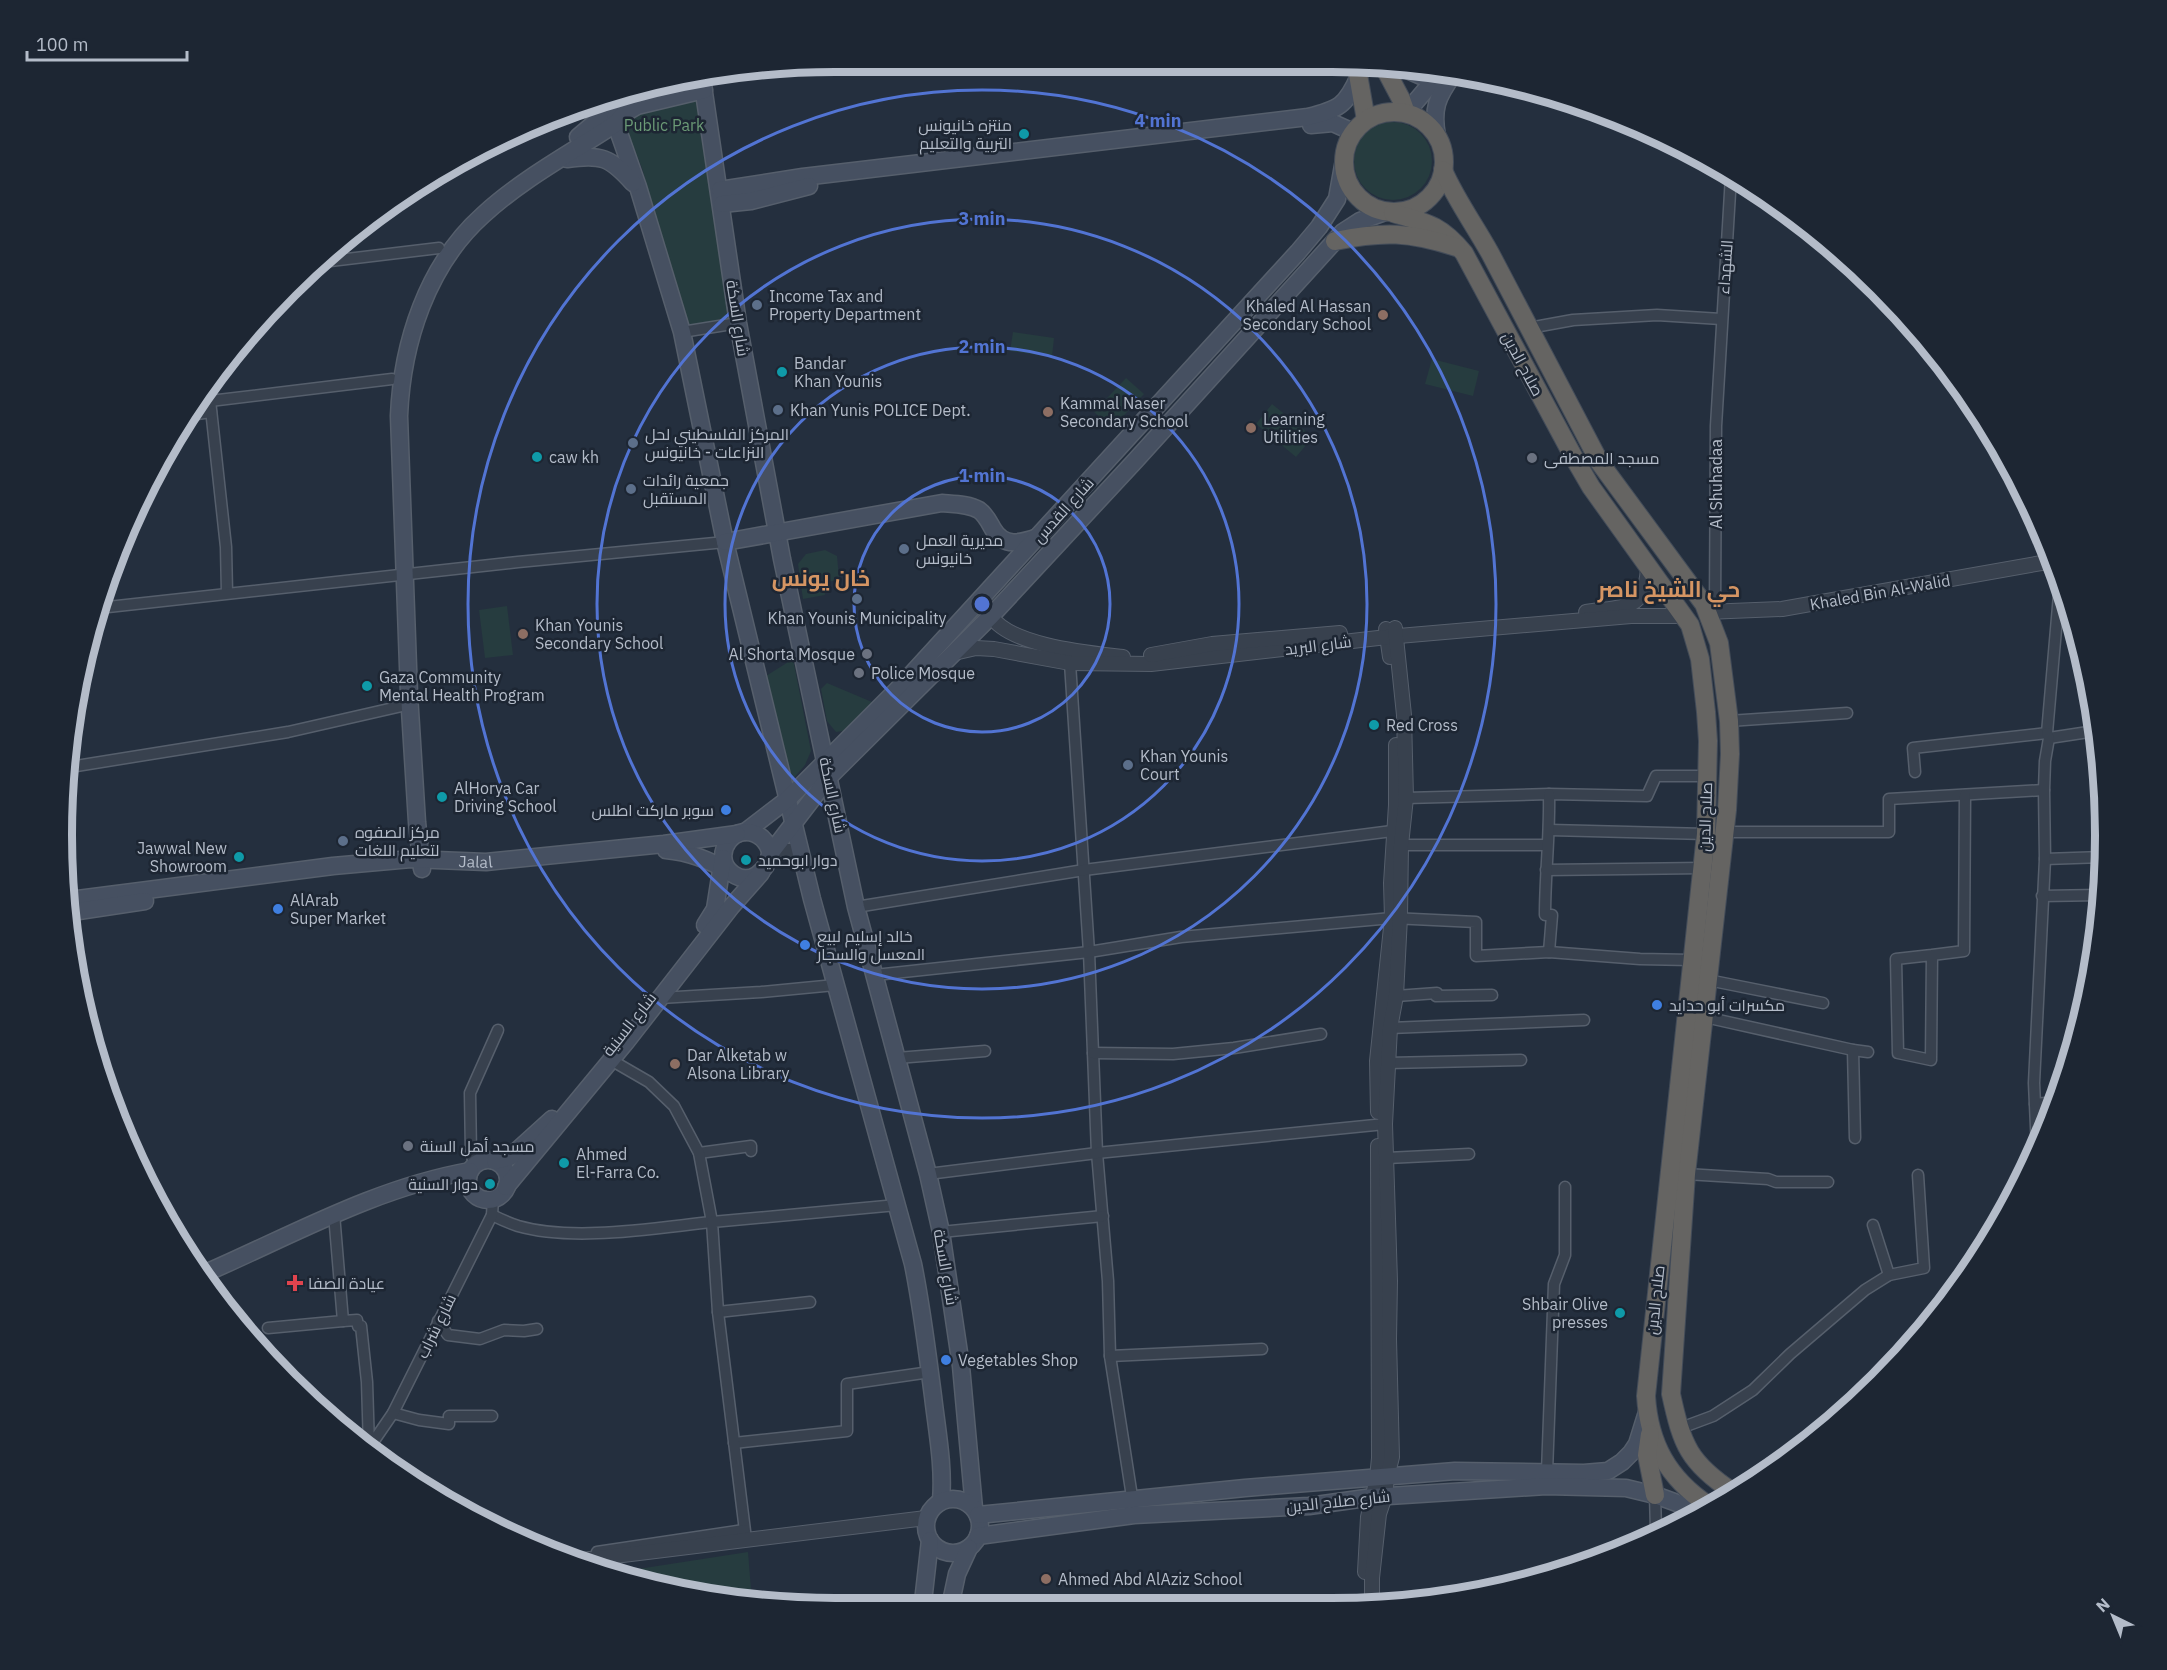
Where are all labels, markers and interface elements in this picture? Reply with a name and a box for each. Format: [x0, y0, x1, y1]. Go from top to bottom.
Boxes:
scale bar [27, 24, 188, 62]
text: 100 m [36, 33, 88, 56]
text: 4 min [1134, 109, 1182, 132]
park label: Public Park [624, 115, 705, 135]
place label: منتزه خانيونس التربية والتعليم [918, 115, 1012, 155]
marker: منتزه خانيونس التربية والتعليم [1017, 127, 1031, 141]
text: 3 min [958, 207, 1006, 230]
street label: الشهداء [1713, 239, 1738, 295]
street label: شارع السكة [720, 278, 754, 358]
place label: Income Tax and Property Department [769, 286, 921, 324]
place label: Khaled Al Hassan Secondary School [1243, 296, 1371, 334]
marker: Income Tax and Property Department [750, 298, 764, 312]
marker: Khaled Al Hassan Secondary School [1376, 308, 1390, 322]
street label: صلاح الدين [1496, 329, 1548, 400]
text: 2 min [958, 335, 1006, 358]
place label: Bandar Khan Younis [794, 353, 882, 391]
marker: Bandar Khan Younis [775, 365, 789, 379]
place label: Kammal Naser Secondary School [1060, 393, 1188, 431]
place label: Khan Yunis POLICE Dept. [790, 400, 971, 420]
marker: Khan Yunis POLICE Dept. [771, 403, 785, 417]
marker: Kammal Naser Secondary School [1041, 405, 1055, 419]
place label: Learning Utilities [1263, 409, 1325, 447]
marker: Learning Utilities [1244, 421, 1258, 435]
place label: المركز الفلسطيني لحل النزاعات - خانيونس [645, 424, 789, 463]
marker: المركز الفلسطيني لحل النزاعات - خانيونس [626, 436, 640, 450]
street label: Al Shuhadaa [1706, 439, 1726, 529]
place label: caw kh [549, 447, 599, 467]
place label: مسجد المصطفى [1544, 448, 1660, 469]
marker: caw kh [530, 450, 544, 464]
marker: مسجد المصطفى [1525, 451, 1539, 465]
text: 1 min [958, 464, 1006, 487]
place label: جمعية رائدات المستقبل [643, 470, 729, 509]
street label: شارع القدس [1028, 473, 1099, 548]
marker: جمعية رائدات المستقبل [624, 482, 638, 496]
place label: مديرية العمل خانيونس [916, 530, 1003, 569]
marker: مديرية العمل خانيونس [897, 542, 911, 556]
district label: خان يونس [772, 563, 870, 592]
street label: Khaled Bin Al-Walid [1808, 570, 1952, 614]
district label: حي الشيخ ناصر [1597, 574, 1740, 607]
marker: Khan Younis Municipality [850, 592, 864, 606]
centre of rings [972, 594, 992, 614]
place label: Khan Younis Municipality [767, 608, 947, 628]
place label: Khan Younis Secondary School [535, 615, 663, 653]
marker: Khan Younis Secondary School [516, 627, 530, 641]
street label: شارع البريد [1283, 631, 1353, 661]
place label: Al Shorta Mosque [729, 644, 855, 664]
marker: Al Shorta Mosque [860, 647, 874, 661]
place label: Police Mosque [871, 663, 975, 683]
marker: Police Mosque [852, 666, 866, 680]
place label: Gaza Community Mental Health Program [379, 667, 545, 705]
marker: Gaza Community Mental Health Program [360, 679, 374, 693]
place label: Red Cross [1386, 715, 1458, 735]
marker: Red Cross [1367, 718, 1381, 732]
place label: Khan Younis Court [1140, 746, 1228, 784]
street label: شارع السكة [813, 755, 851, 835]
marker: Khan Younis Court [1121, 758, 1135, 772]
place label: AlHorya Car Driving School [454, 778, 557, 816]
street label: صلاح الدين [1694, 782, 1718, 852]
marker: AlHorya Car Driving School [435, 790, 449, 804]
place label: سوبر ماركت اطلس [592, 800, 714, 821]
marker: سوبر ماركت اطلس [719, 803, 733, 817]
place label: مركز الصفوه لتعليم اللغات [355, 822, 440, 862]
marker: مركز الصفوه لتعليم اللغات [336, 834, 350, 848]
place label: Jawwal New Showroom [137, 838, 227, 876]
marker: Jawwal New Showroom [232, 850, 246, 864]
place label: دوار ابوحميد [758, 850, 838, 870]
street label: Jalal [458, 851, 493, 872]
marker: دوار ابوحميد [739, 853, 753, 867]
place label: AlArab Super Market [290, 890, 386, 928]
marker: AlArab Super Market [271, 902, 285, 916]
place label: خالد إسليم لبيع المعسل والسجار [816, 926, 925, 965]
marker: خالد إسليم لبيع المعسل والسجار [798, 938, 812, 952]
street label: شارع السنية [598, 988, 662, 1061]
place label: مكسرات أبو حدايد [1669, 995, 1785, 1015]
marker: مكسرات أبو حدايد [1650, 998, 1664, 1012]
place label: Dar Alketab w Alsona Library [687, 1045, 789, 1083]
marker: Dar Alketab w Alsona Library [668, 1057, 682, 1071]
place label: مسجد أهل السنة [420, 1136, 534, 1157]
marker: مسجد أهل السنة [401, 1139, 415, 1153]
place label: Ahmed El-Farra Co. [576, 1144, 660, 1182]
marker: Ahmed El-Farra Co. [557, 1156, 571, 1170]
place label: دوار السنية [408, 1174, 478, 1194]
marker: دوار السنية [483, 1177, 497, 1191]
street label: شارع السكة [927, 1227, 963, 1307]
street label: صلاح الدين [1641, 1264, 1671, 1336]
place label: عيادة الصفا [308, 1273, 385, 1293]
marker: عيادة الصفا [286, 1274, 304, 1292]
street label: شارع شراب [412, 1290, 462, 1362]
place label: Shbair Olive presses [1522, 1294, 1608, 1332]
marker: Shbair Olive presses [1613, 1306, 1627, 1320]
place label: Vegetables Shop [958, 1350, 1078, 1370]
marker: Vegetables Shop [939, 1353, 953, 1367]
street label: شارع صلاح الدين [1285, 1486, 1391, 1518]
place label: Ahmed Abd AlAziz School [1058, 1569, 1242, 1589]
marker: Ahmed Abd AlAziz School [1039, 1572, 1053, 1586]
north arrow [2083, 1586, 2143, 1646]
text: N [2092, 1594, 2114, 1616]

